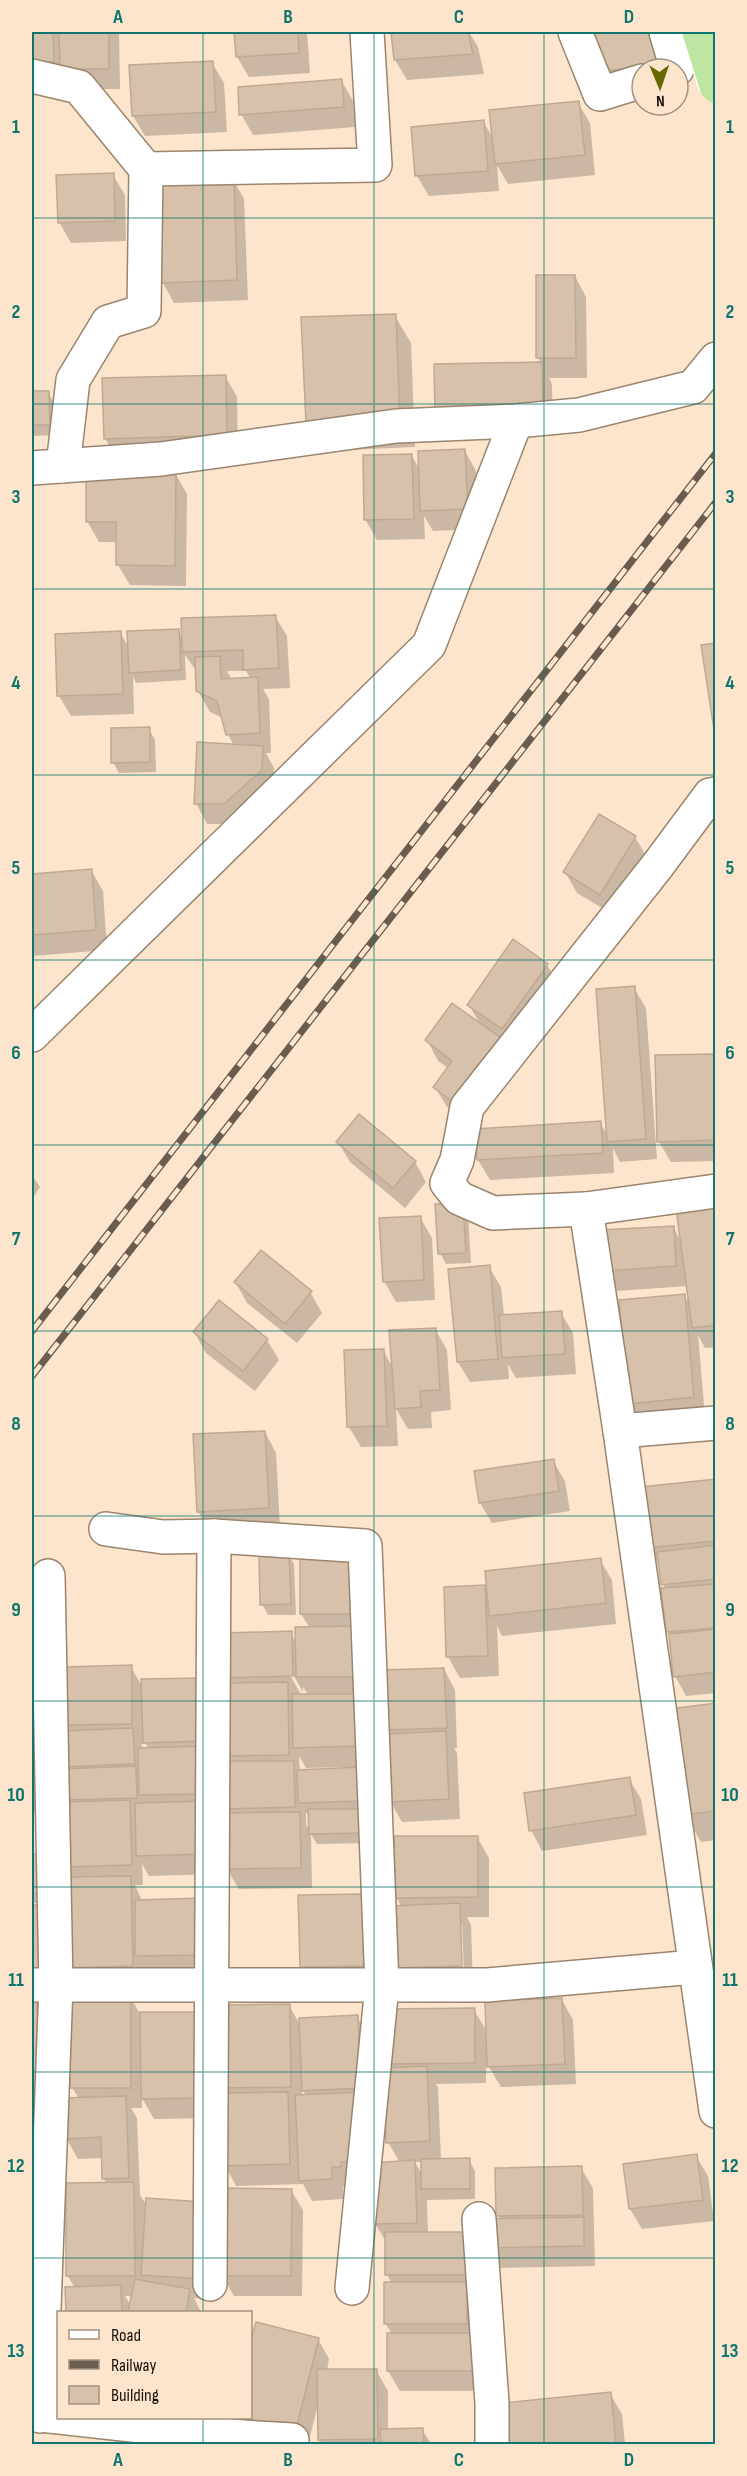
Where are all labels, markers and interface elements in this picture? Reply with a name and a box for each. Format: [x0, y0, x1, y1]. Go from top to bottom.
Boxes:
text: A [112, 5, 123, 29]
text: B [283, 5, 293, 29]
text: C [454, 5, 464, 29]
text: D [624, 5, 634, 29]
north arrow [630, 57, 690, 117]
text: N [656, 91, 665, 110]
text: 1 [12, 115, 20, 139]
text: 1 [726, 115, 734, 139]
text: 2 [12, 300, 20, 324]
text: 2 [726, 300, 734, 324]
text: 3 [12, 485, 21, 509]
text: 3 [726, 485, 735, 509]
text: 4 [11, 671, 21, 695]
text: 4 [725, 671, 735, 695]
text: 5 [12, 856, 21, 880]
text: 5 [726, 856, 735, 880]
text: 6 [11, 1041, 21, 1065]
text: 6 [725, 1041, 735, 1065]
text: 7 [12, 1227, 21, 1251]
text: 7 [726, 1227, 735, 1251]
text: 8 [11, 1412, 21, 1436]
text: 8 [725, 1412, 735, 1436]
text: 9 [11, 1598, 21, 1622]
text: 9 [725, 1598, 735, 1622]
text: 10 [7, 1783, 25, 1807]
text: 10 [721, 1783, 739, 1807]
text: 11 [8, 1968, 24, 1992]
text: 11 [722, 1968, 738, 1992]
text: 12 [8, 2154, 24, 2178]
text: 12 [722, 2154, 738, 2178]
legend [57, 2311, 252, 2419]
text: Road [111, 2325, 141, 2346]
text: 13 [8, 2339, 24, 2363]
text: 13 [722, 2339, 738, 2363]
text: Railway [111, 2355, 156, 2376]
text: Building [111, 2385, 159, 2406]
text: A [112, 2448, 123, 2472]
text: B [283, 2448, 293, 2472]
text: C [454, 2448, 464, 2472]
text: D [624, 2448, 634, 2472]

